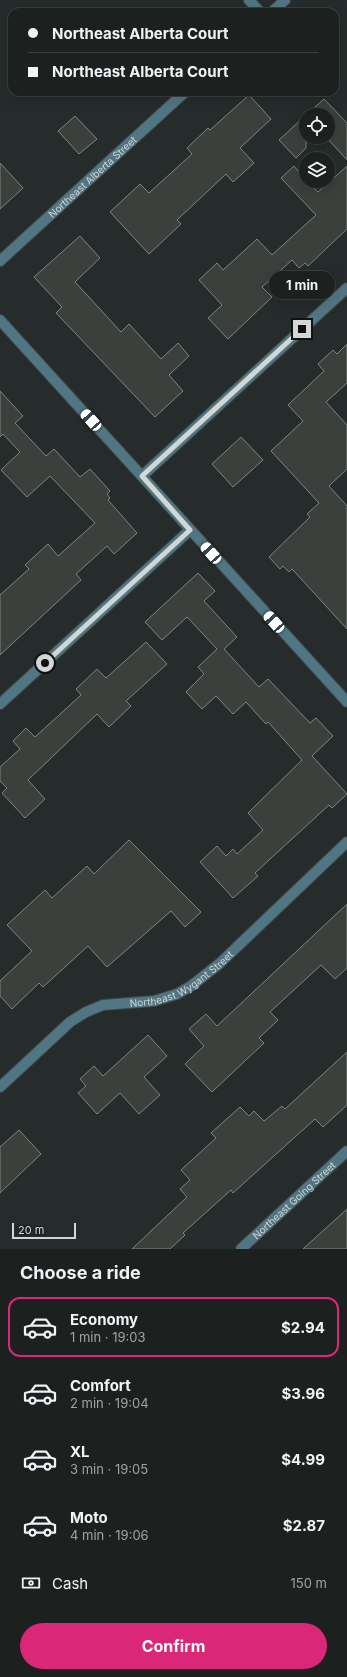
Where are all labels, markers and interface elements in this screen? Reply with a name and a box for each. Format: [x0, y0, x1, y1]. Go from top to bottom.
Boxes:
text: Northeast Alberta Court [52, 24, 229, 43]
text: Northeast Alberta Court [52, 62, 229, 81]
map controls [299, 108, 335, 188]
button: locate [299, 108, 335, 144]
street label: Northeast Alberta Street [46, 133, 139, 220]
button: layers [299, 152, 335, 188]
callout: 1 min [269, 271, 335, 299]
text: 1 min [286, 277, 318, 293]
route end [293, 320, 311, 338]
car [79, 407, 103, 433]
car [199, 540, 223, 566]
car [262, 609, 286, 635]
route start [36, 654, 54, 672]
street label: Northeast Wygant Street [129, 948, 236, 1009]
street label: Northeast Going Street [250, 1158, 338, 1241]
scale bar [12, 1221, 76, 1240]
text: 20 m [18, 1223, 44, 1237]
text: Choose a ride [20, 1262, 141, 1283]
icon: car [22, 1309, 58, 1345]
text: Economy [70, 1310, 138, 1329]
text: $2.94 [281, 1318, 325, 1337]
text: 1 min · 19:03 [70, 1329, 146, 1345]
icon: car [22, 1375, 58, 1411]
text: Comfort [70, 1376, 131, 1395]
text: $3.96 [282, 1384, 325, 1403]
text: 2 min · 19:04 [70, 1395, 149, 1411]
icon: car [22, 1441, 58, 1477]
text: XL [70, 1442, 90, 1461]
text: $4.99 [281, 1450, 325, 1469]
text: 3 min · 19:05 [70, 1461, 148, 1477]
icon: car [22, 1507, 58, 1543]
text: Moto [70, 1508, 108, 1527]
text: $2.87 [283, 1516, 325, 1535]
text: 4 min · 19:06 [70, 1527, 149, 1543]
icon: cash [20, 1572, 42, 1594]
text: Cash [52, 1574, 88, 1593]
text: 150 m [291, 1575, 327, 1591]
button: Confirm [20, 1623, 327, 1669]

